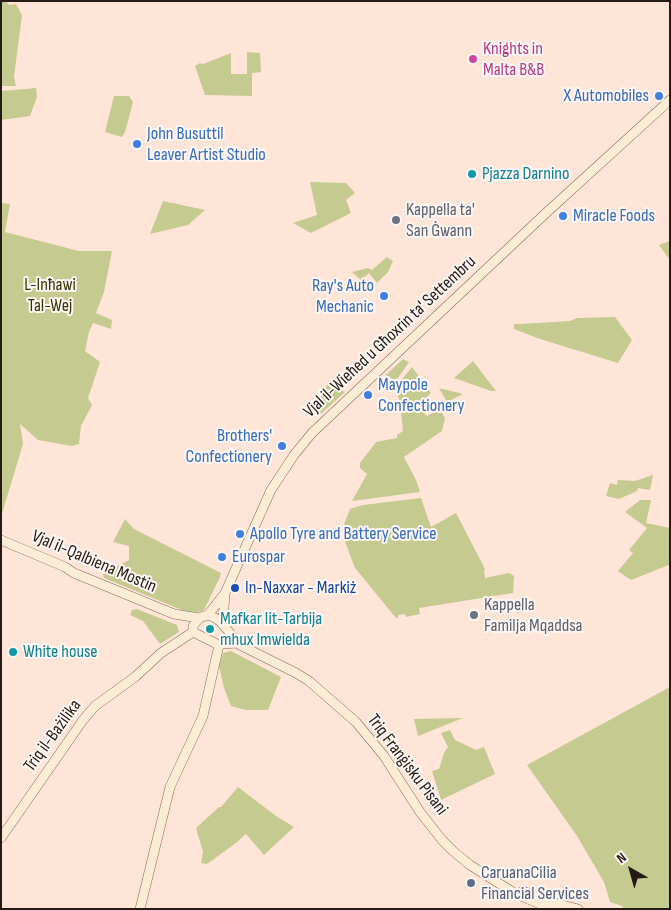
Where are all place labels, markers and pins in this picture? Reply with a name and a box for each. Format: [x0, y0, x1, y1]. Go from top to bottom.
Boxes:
place label: Knights in Malta B&B [483, 38, 544, 80]
marker: Knights in Malta B&B [467, 53, 479, 65]
place label: X Automobiles [564, 85, 649, 107]
marker: X Automobiles [653, 90, 665, 102]
place label: John Busuttil Leaver Artist Studio [147, 123, 266, 166]
marker: John Busuttil Leaver Artist Studio [131, 138, 143, 150]
place label: Pjazza Darnino [482, 163, 570, 185]
marker: Pjazza Darnino [466, 168, 478, 180]
place label: Kappella ta' San Ġwann [406, 199, 475, 242]
place label: Miracle Foods [573, 205, 655, 227]
marker: Miracle Foods [557, 210, 569, 222]
marker: Kappella ta' San Ġwann [390, 214, 402, 226]
place label: Ray's Auto Mechanic [312, 275, 374, 318]
marker: Ray's Auto Mechanic [378, 290, 390, 302]
place label: Maypole Confectionery [378, 374, 464, 416]
marker: Maypole Confectionery [362, 389, 374, 401]
place label: Brothers' Confectionery [186, 425, 272, 468]
marker: Brothers' Confectionery [276, 440, 288, 452]
place label: Apollo Tyre and Battery Service [250, 523, 437, 545]
marker: Apollo Tyre and Battery Service [234, 528, 246, 540]
place label: Eurospar [232, 546, 285, 568]
marker: Eurospar [216, 551, 228, 563]
place label: In-Naxxar - Markiż [245, 577, 356, 599]
marker: In-Naxxar - Markiż [229, 582, 241, 594]
place label: Kappella Familja Mqaddsa [484, 594, 583, 636]
place label: Mafkar lit-Tarbija mhux Imwielda [220, 608, 322, 650]
marker: Kappella Familja Mqaddsa [468, 609, 480, 621]
marker: Mafkar lit-Tarbija mhux Imwielda [204, 623, 216, 635]
place label: White house [23, 641, 98, 663]
marker: White house [7, 646, 19, 658]
place label: CaruanaCilia Financial Services [481, 862, 589, 904]
marker: CaruanaCilia Financial Services [465, 877, 477, 889]

